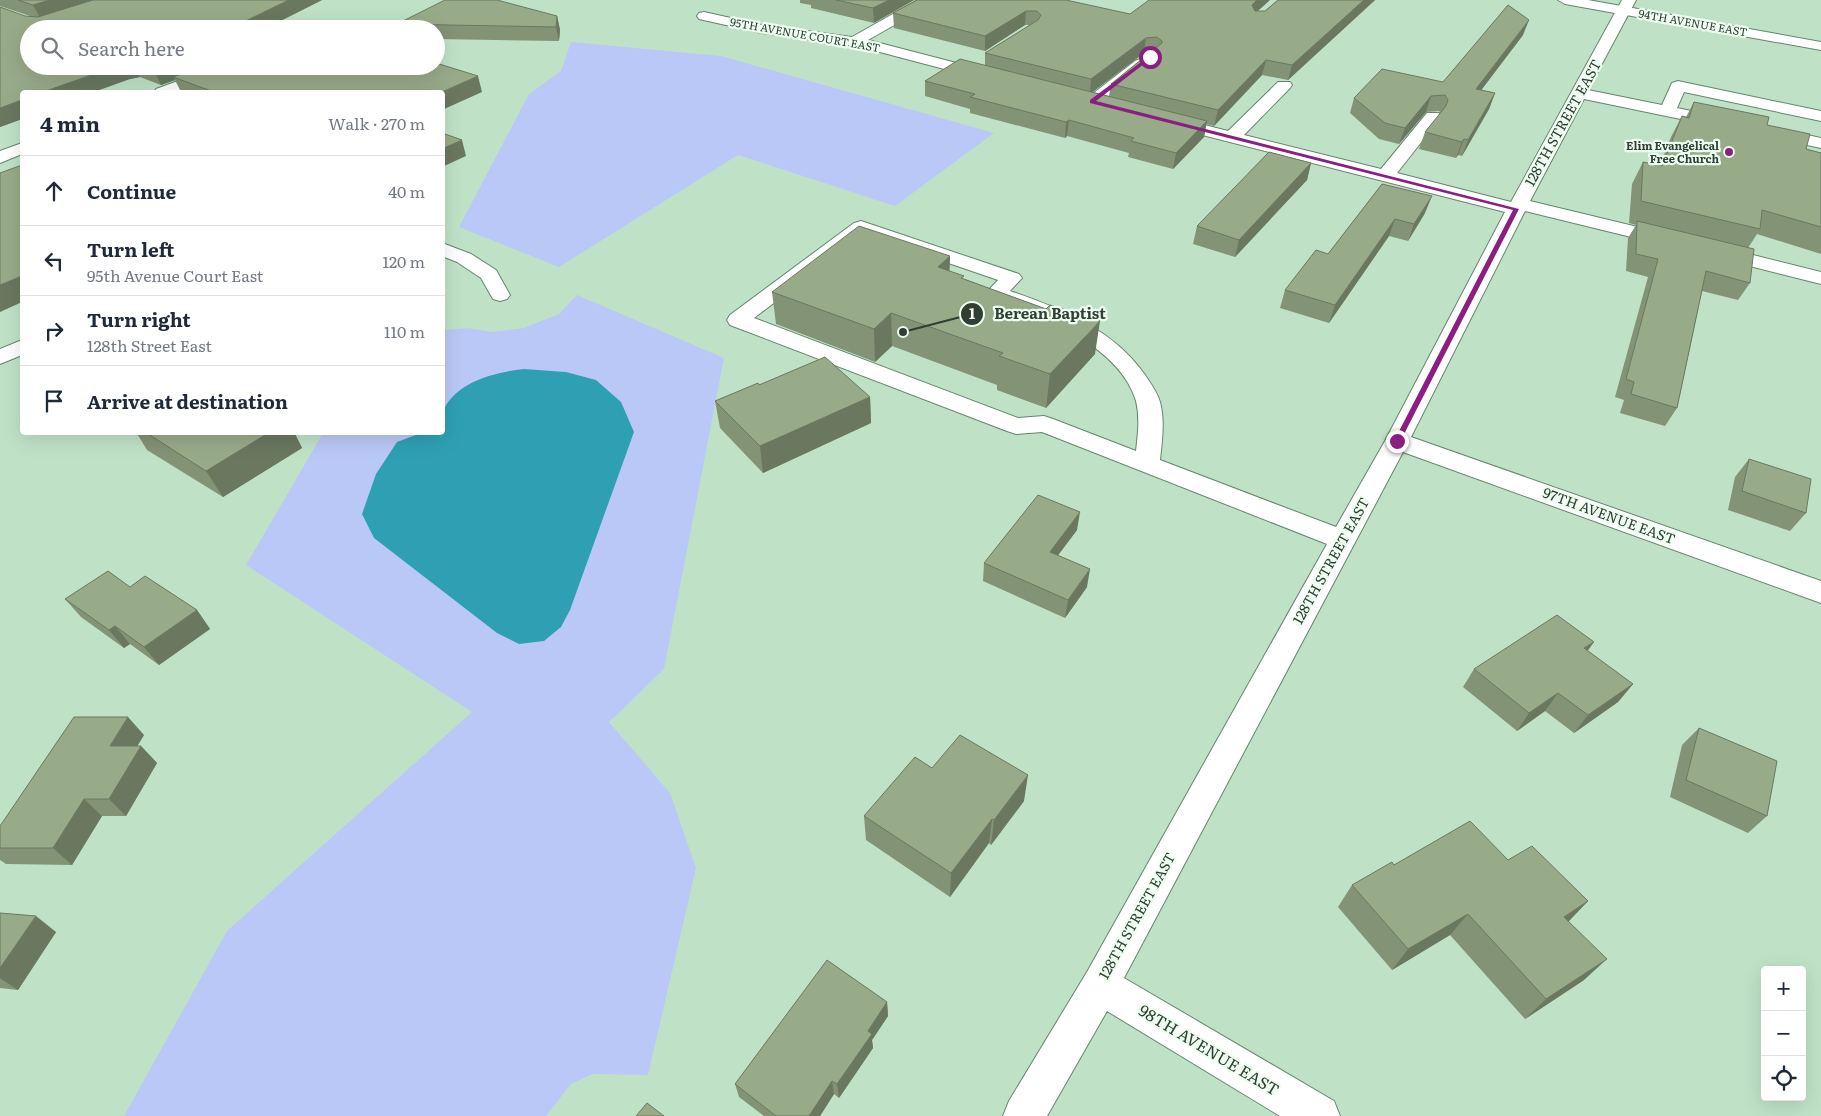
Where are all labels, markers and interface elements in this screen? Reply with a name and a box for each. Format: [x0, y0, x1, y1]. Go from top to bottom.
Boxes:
street label: 94TH AVENUE EAST [1637, 5, 1749, 39]
street label: 95TH AVENUE COURT EAST [729, 13, 881, 55]
search box [20, 20, 445, 75]
icon: search [38, 34, 66, 62]
text: Search here [78, 34, 185, 62]
route start [1139, 46, 1162, 69]
street label: 128TH STREET EAST [1519, 56, 1605, 190]
text: 4 min [40, 107, 100, 138]
text: Walk · 270 m [328, 111, 425, 135]
place label: Elim Evangelical Free Church [1626, 137, 1719, 166]
marker: Elim Evangelical Free Church [1723, 146, 1735, 158]
icon: ahead [40, 177, 68, 205]
text: Continue [87, 177, 176, 205]
text: 40 m [388, 179, 425, 203]
text: Turn left [87, 235, 174, 263]
icon: left [40, 247, 68, 275]
text: 120 m [382, 249, 425, 273]
text: 95th Avenue Court East [87, 263, 263, 287]
callout: Berean Baptist [959, 299, 1116, 329]
text: 1 [969, 301, 975, 324]
text: Berean Baptist [994, 301, 1106, 324]
text: Turn right [87, 305, 191, 333]
icon: right [40, 317, 68, 345]
text: 110 m [384, 319, 425, 343]
text: 128th Street East [87, 333, 212, 357]
icon: arrive [40, 387, 68, 415]
text: Arrive at destination [87, 387, 288, 415]
route end [1386, 430, 1409, 453]
street label: 97TH AVENUE EAST [1540, 482, 1678, 548]
street label: 128TH STREET EAST [1287, 494, 1373, 628]
street label: 128TH STREET EAST [1093, 849, 1179, 983]
map controls [1761, 966, 1806, 1101]
button: + [1761, 966, 1806, 1011]
street label: 98TH AVENUE EAST [1135, 998, 1285, 1101]
button: − [1761, 1011, 1806, 1056]
button: locate [1761, 1056, 1806, 1101]

